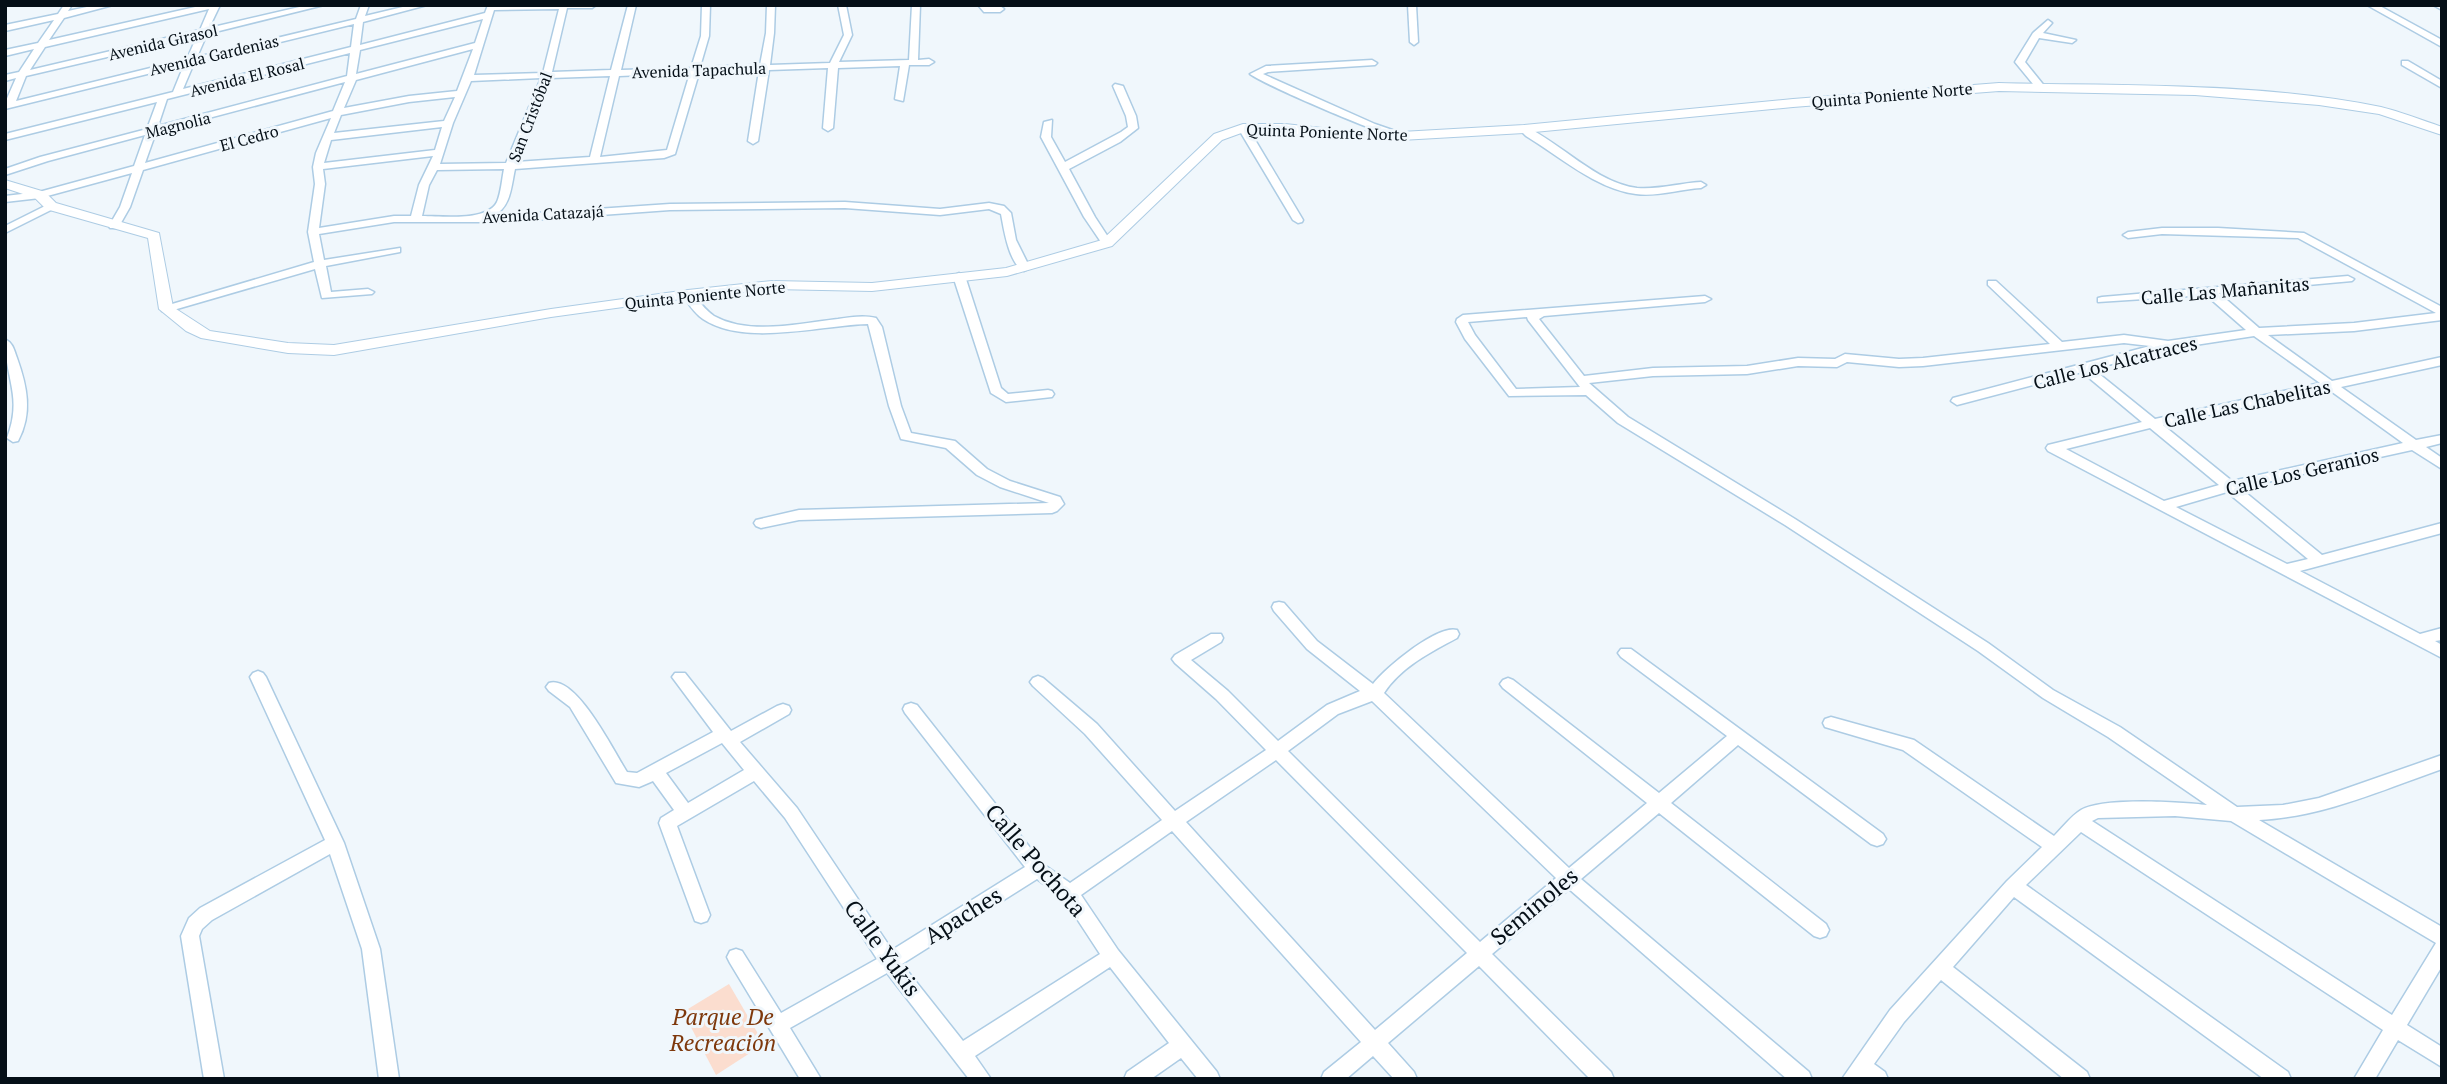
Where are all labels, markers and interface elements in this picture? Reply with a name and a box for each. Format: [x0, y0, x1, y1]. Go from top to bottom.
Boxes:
street label: Avenida Girasol [106, 19, 220, 65]
street label: Avenida Gardenias [147, 29, 281, 81]
street label: Avenida El Rosal [187, 52, 307, 102]
street label: Avenida Tapachula [631, 57, 767, 83]
street label: San Cristóbal [503, 69, 557, 165]
street label: Quinta Poniente Norte [1811, 77, 1973, 113]
street label: Magnolia [143, 106, 213, 144]
street label: Quinta Poniente Norte [1246, 118, 1408, 146]
street label: El Cedro [217, 120, 281, 156]
street label: Avenida Catazajá [482, 200, 604, 228]
street label: Calle Las Mañanitas [2140, 270, 2310, 310]
street label: Quinta Poniente Norte [623, 276, 787, 314]
street label: Calle Los Alcatraces [2030, 330, 2200, 394]
street label: Calle Las Chabelitas [2161, 373, 2333, 433]
street label: Calle Los Geranios [2223, 441, 2381, 501]
street label: Calle Pochota [978, 797, 1094, 923]
street label: Seminoles [1484, 860, 1584, 952]
street label: Apaches [918, 879, 1008, 951]
street label: Calle Yukis [837, 893, 929, 1003]
park label: Parque De Recreación [669, 1001, 776, 1058]

